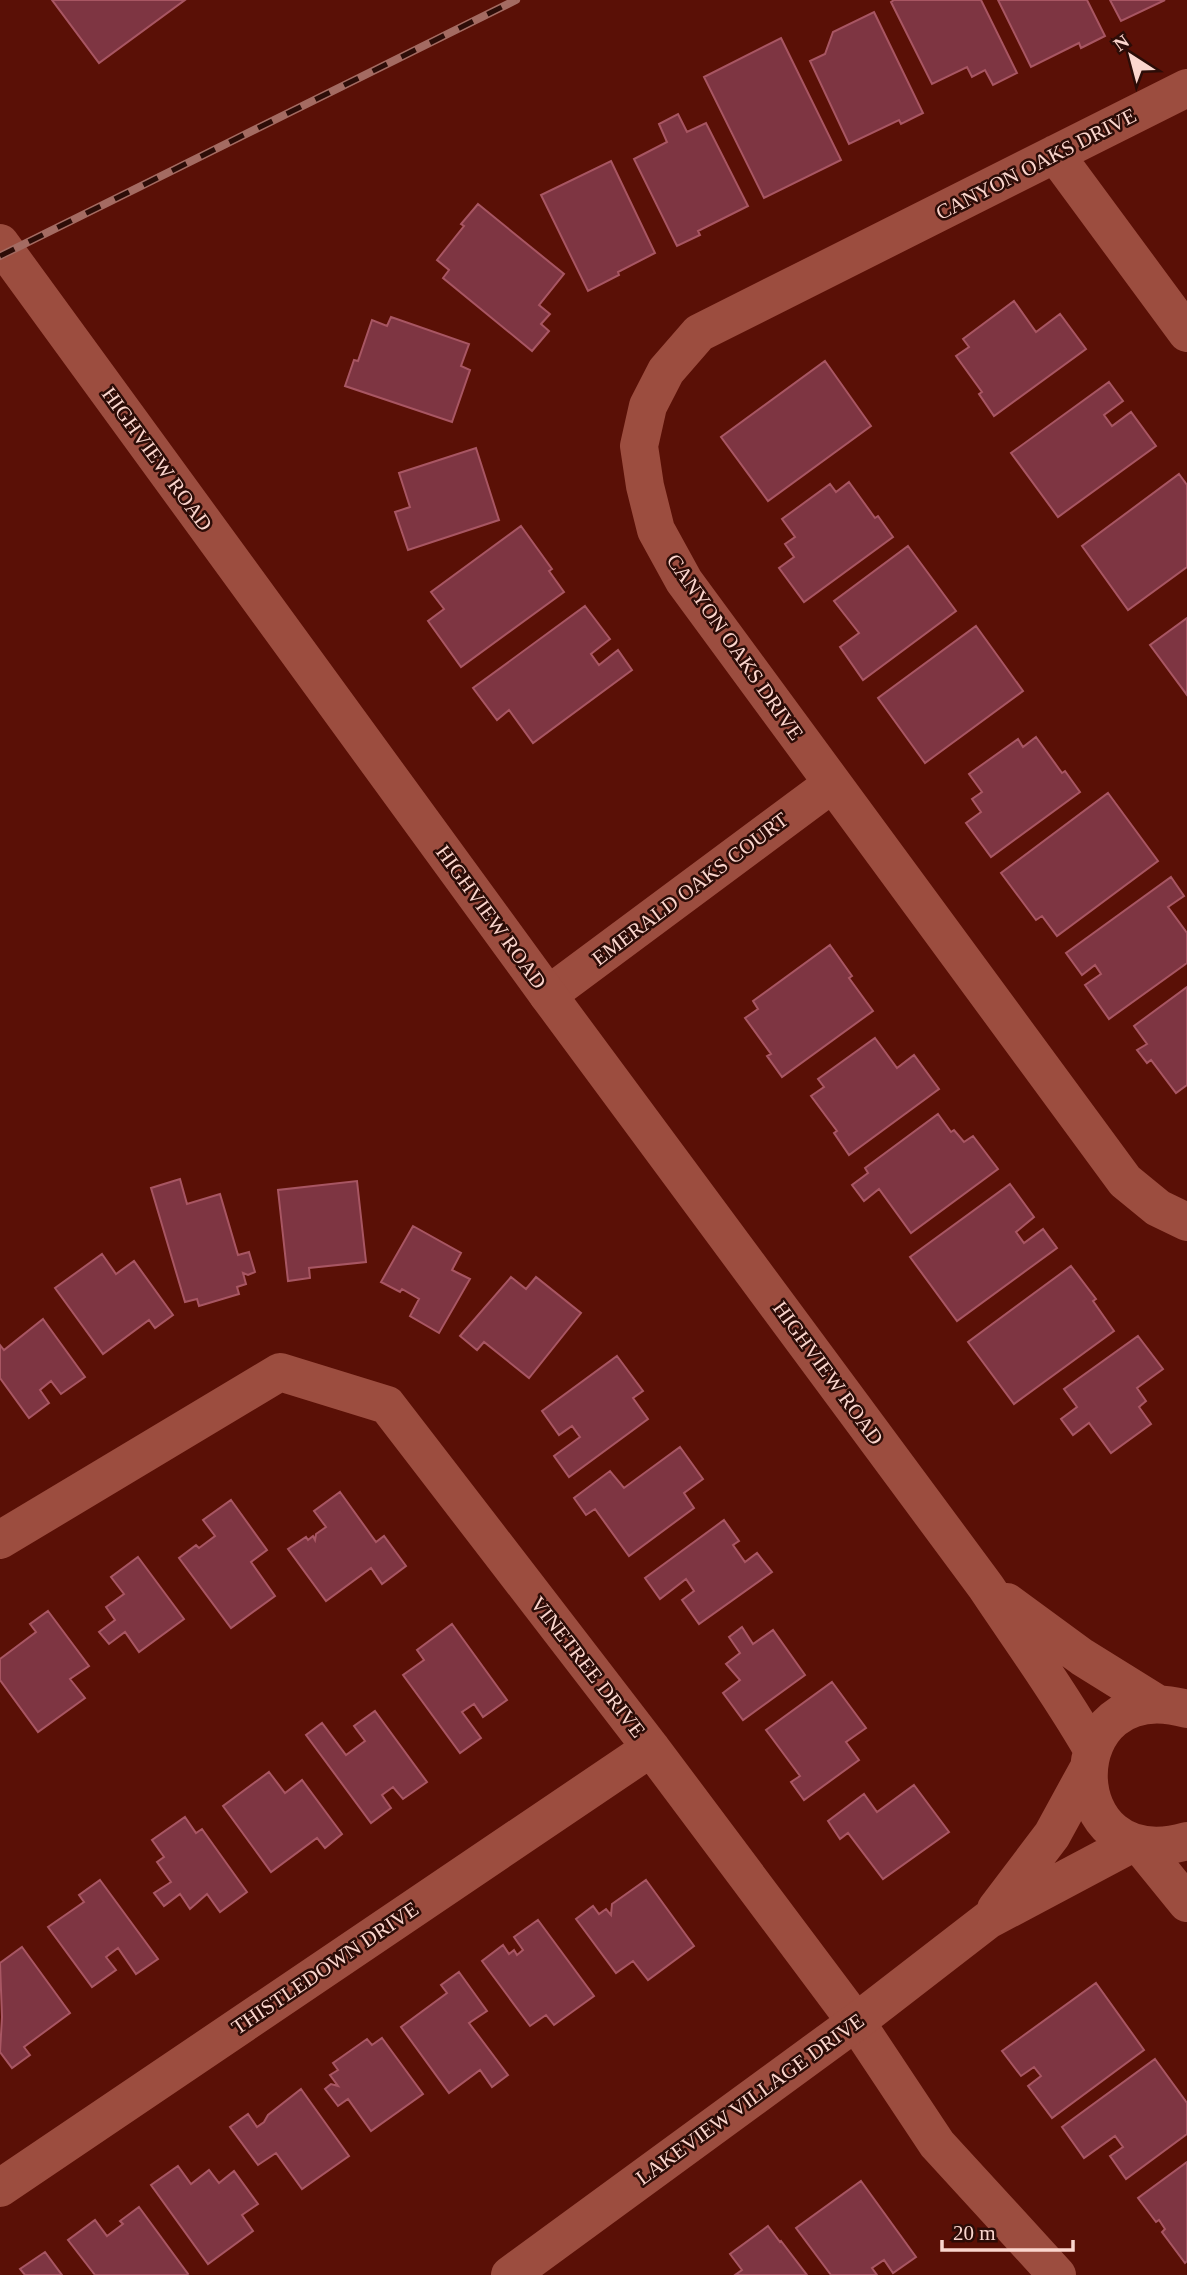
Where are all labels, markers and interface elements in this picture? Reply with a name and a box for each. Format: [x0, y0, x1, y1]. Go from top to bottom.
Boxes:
north arrow [1096, 21, 1166, 91]
text: N [1110, 30, 1133, 55]
street label: CANYON OAKS DRIVE [932, 103, 1140, 225]
street label: HIGHVIEW ROAD [97, 383, 217, 535]
street label: CANYON OAKS DRIVE [662, 549, 808, 745]
street label: EMERALD OAKS COURT [587, 807, 793, 971]
street label: HIGHVIEW ROAD [431, 841, 551, 993]
street label: HIGHVIEW ROAD [768, 1297, 888, 1449]
street label: VINETREE DRIVE [526, 1592, 650, 1742]
street label: THISTLEDOWN DRIVE [227, 1897, 423, 2039]
street label: LAKEVIEW VILLAGE DRIVE [631, 2008, 869, 2190]
scale bar [942, 2208, 1073, 2252]
text: 20 m [953, 2221, 996, 2245]

